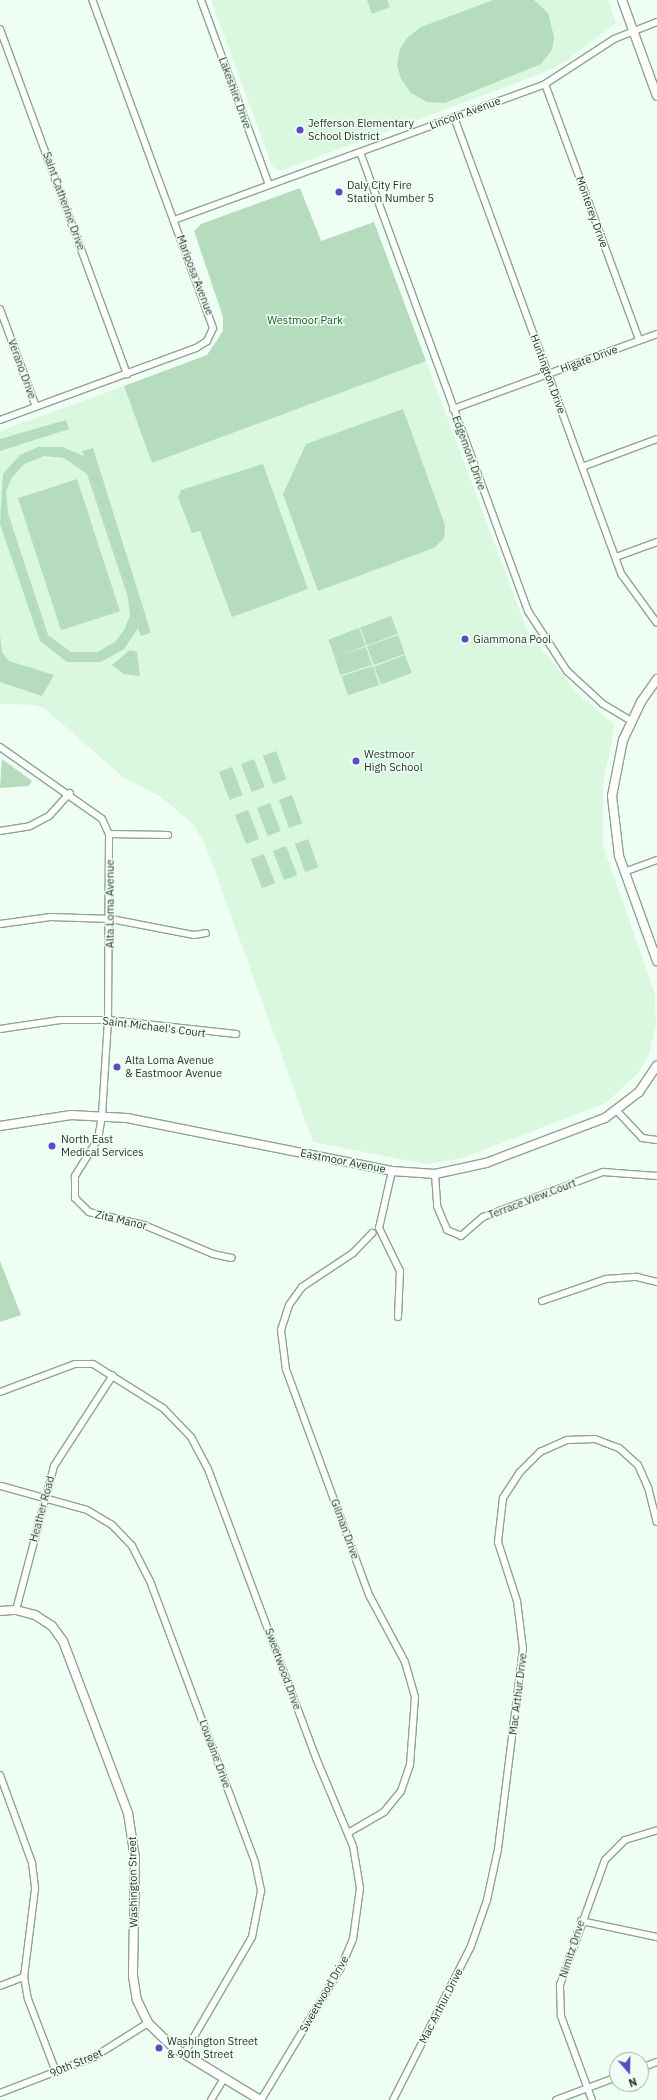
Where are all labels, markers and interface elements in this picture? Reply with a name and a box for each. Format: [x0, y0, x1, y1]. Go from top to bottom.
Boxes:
street label: Lakeshire Drive [216, 55, 254, 131]
street label: Lincoln Avenue [428, 94, 502, 132]
place label: Jefferson Elementary School District [308, 117, 414, 143]
marker: Jefferson Elementary School District [295, 125, 305, 135]
street label: Saint Catherine Drive [40, 150, 88, 252]
street label: Monterey Drive [573, 175, 611, 249]
place label: Daly City Fire Station Number 5 [347, 179, 434, 205]
marker: Daly City Fire Station Number 5 [334, 187, 344, 197]
street label: Mariposa Avenue [174, 233, 216, 317]
park label: Westmoor Park [267, 313, 343, 327]
street label: Huntington Drive [528, 333, 568, 415]
street label: Verano Drive [5, 337, 39, 401]
street label: Higate Drive [558, 343, 620, 375]
street label: Edgemont Drive [449, 414, 489, 492]
place label: Giammona Pool [473, 632, 551, 646]
marker: Giammona Pool [460, 634, 470, 644]
place label: Westmoor High School [364, 748, 423, 774]
marker: Westmoor High School [351, 756, 361, 766]
street label: Alta Loma Avenue [103, 860, 117, 948]
street label: Saint Michael's Court [102, 1014, 206, 1040]
place label: Alta Loma Avenue & Eastmoor Avenue [125, 1054, 222, 1080]
marker: Alta Loma Avenue & Eastmoor Avenue [112, 1062, 122, 1072]
place label: North East Medical Services [61, 1133, 144, 1159]
marker: North East Medical Services [46, 1140, 58, 1152]
street label: Eastmoor Avenue [299, 1146, 387, 1176]
street label: Terrace View Court [486, 1176, 578, 1222]
street label: Zita Manor [94, 1208, 148, 1232]
street label: Heather Road [27, 1475, 57, 1543]
street label: Gilman Drive [328, 1497, 362, 1561]
street label: Sweetwood Drive [262, 1626, 304, 1712]
street label: Mac Arthur Drive [506, 1652, 530, 1736]
street label: Louvaine Drive [196, 1718, 234, 1790]
street label: Washington Street [126, 1836, 140, 1928]
street label: Nimitz Drive [556, 1918, 588, 1980]
street label: Sweetwood Drive [297, 1953, 351, 2035]
street label: Mac Arthur Drive [416, 1966, 466, 2046]
place label: Washington Street & 90th Street [167, 2035, 258, 2061]
marker: Washington Street & 90th Street [154, 2043, 164, 2053]
street label: 90th Street [48, 2046, 104, 2080]
north arrow [609, 2052, 649, 2092]
text: N [627, 2074, 639, 2090]

